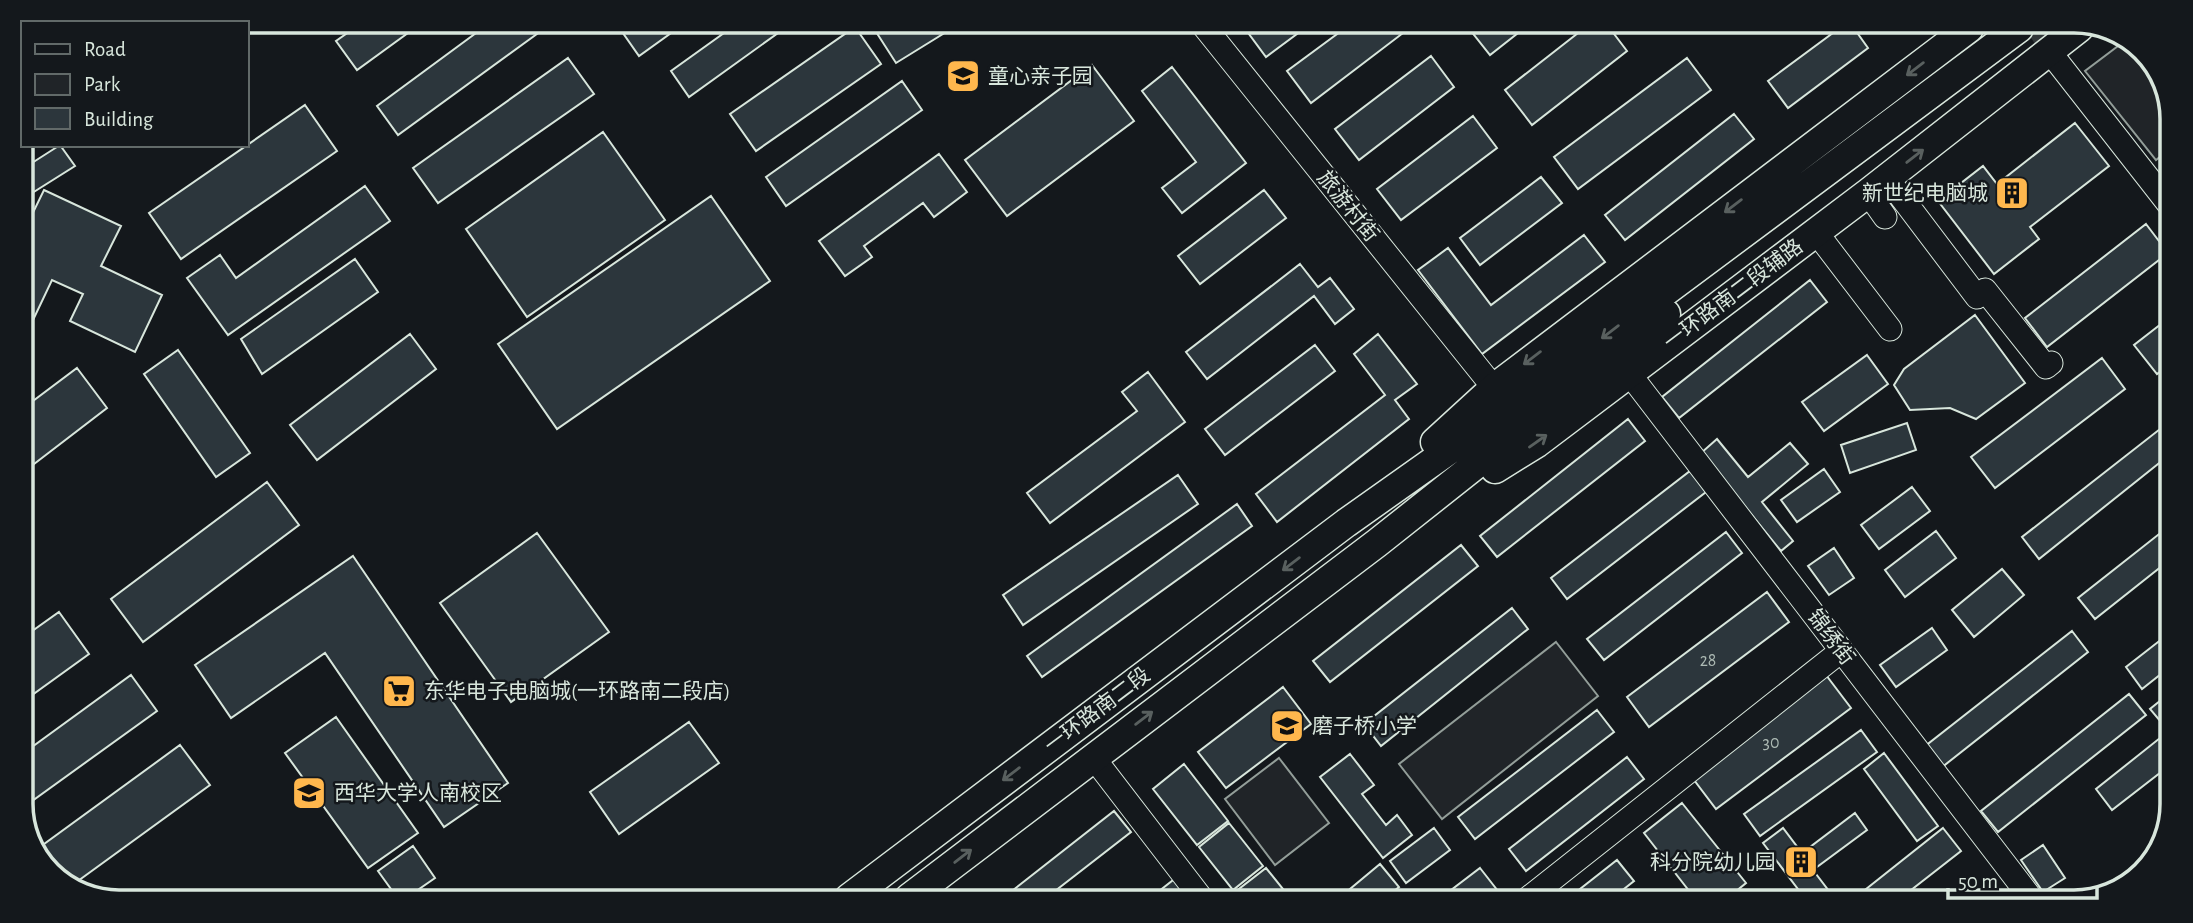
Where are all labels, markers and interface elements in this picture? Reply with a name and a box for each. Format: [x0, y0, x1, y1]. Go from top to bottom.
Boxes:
legend [21, 21, 248, 147]
text: Road [84, 39, 126, 60]
school or university icon: 童心亲子园 [944, 57, 982, 95]
one-way arrow [1905, 61, 1924, 76]
place label: 童心亲子园 [988, 65, 1093, 87]
text: Park [84, 74, 121, 95]
text: Building [84, 109, 154, 130]
one-way arrow [1905, 148, 1923, 163]
street label: 旅游村街 [1313, 166, 1383, 246]
building icon: 新世纪电脑城 [1993, 174, 2031, 212]
place label: 新世纪电脑城 [1862, 182, 1988, 204]
one-way arrow [1725, 199, 1743, 214]
street label: 一环路南二段辅路 [1659, 235, 1807, 353]
one-way arrow [1602, 324, 1620, 339]
one-way arrow [1524, 351, 1542, 366]
one-way arrow [1528, 434, 1547, 448]
one-way arrow [1282, 557, 1301, 571]
street label: 锦绣街 [1803, 605, 1859, 669]
house number: 28 [1700, 652, 1716, 670]
street label: 一环路南二段 [1040, 663, 1154, 757]
supermarket icon: 东华电子电脑城(一环路南二段店) [380, 672, 418, 710]
place label: 东华电子电脑城(一环路南二段店) [424, 680, 730, 702]
school or university icon: 磨子桥小学 [1268, 707, 1306, 745]
one-way arrow [1134, 711, 1153, 726]
place label: 磨子桥小学 [1312, 715, 1417, 737]
house number: 30 [1763, 734, 1779, 752]
one-way arrow [1003, 767, 1021, 782]
school or university icon: 西华大学人南校区 [290, 774, 328, 812]
place label: 西华大学人南校区 [334, 782, 502, 804]
building icon: 科分院幼儿园 [1782, 843, 1820, 881]
one-way arrow [953, 849, 972, 864]
place label: 科分院幼儿园 [1650, 851, 1776, 873]
scale bar [1948, 856, 2097, 900]
text: 50 m [1958, 871, 1998, 892]

